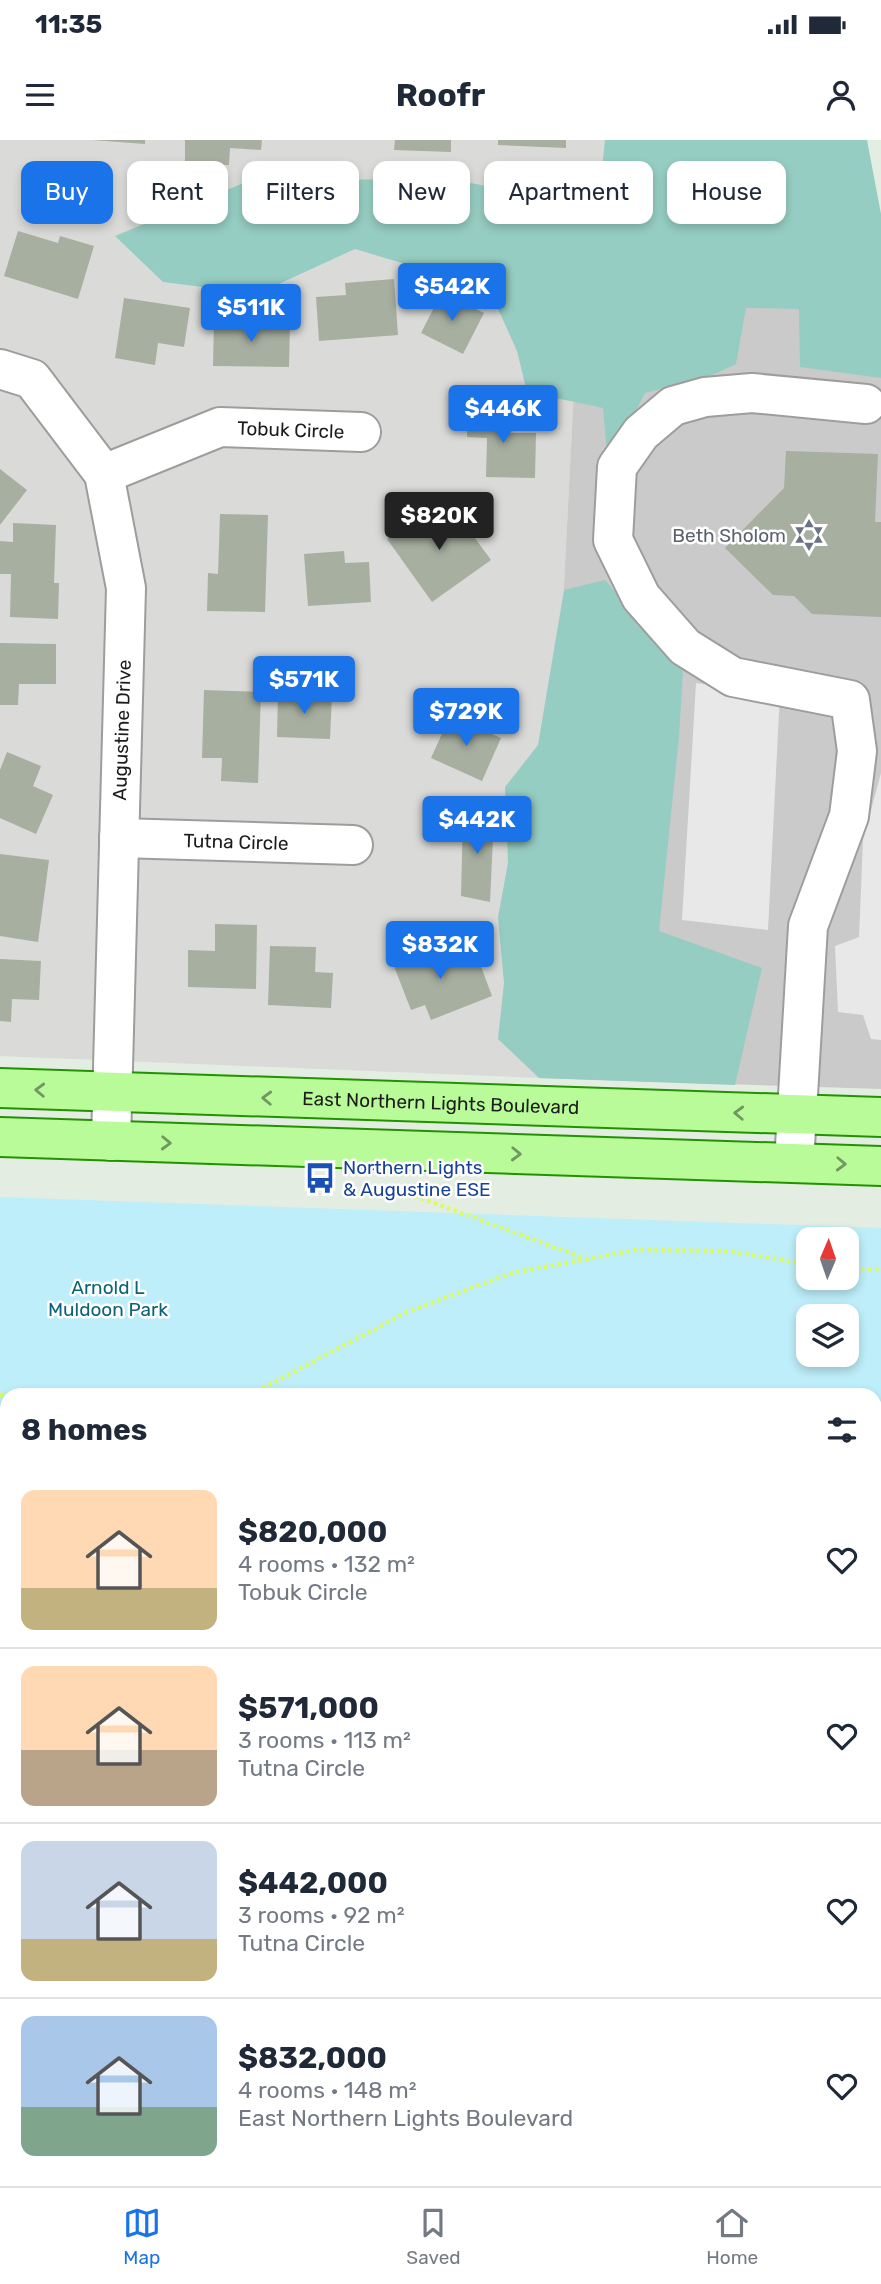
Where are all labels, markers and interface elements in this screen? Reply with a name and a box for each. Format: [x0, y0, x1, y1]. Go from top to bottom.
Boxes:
text: 11:35 [35, 9, 102, 40]
icon: menu [21, 76, 59, 114]
text: Roofr [396, 76, 485, 114]
icon: person [822, 76, 860, 114]
chip: Buy [21, 161, 113, 224]
chip: Rent [127, 161, 228, 224]
chip: Filters [242, 161, 359, 224]
chip: New [373, 161, 470, 224]
chip: Apartment [484, 161, 653, 224]
chip: House [667, 161, 786, 224]
pin: $542K [403, 264, 501, 323]
text: $542K [414, 272, 490, 300]
pin: $511K [202, 284, 300, 344]
text: $511K [217, 293, 285, 321]
pin: $446K [454, 386, 552, 445]
text: $446K [464, 394, 542, 422]
street label: Tobuk Circle [237, 416, 345, 443]
pin: $820K [390, 492, 488, 552]
text: $820K [401, 501, 477, 529]
synagogue icon: Beth Sholom [792, 518, 826, 552]
place label: Beth Sholom [672, 524, 786, 547]
pin: $571K [255, 656, 353, 716]
street label: Augustine Drive [108, 659, 136, 801]
text: $571K [269, 665, 339, 693]
pin: $729K [417, 688, 515, 748]
text: $729K [429, 697, 503, 725]
pin: $442K [428, 796, 526, 856]
text: $442K [439, 805, 515, 833]
street label: Tutna Circle [183, 828, 289, 855]
pin: $832K [391, 922, 489, 981]
text: $832K [402, 930, 478, 958]
one-way arrow [34, 1082, 45, 1097]
street label: East Northern Lights Boulevard [302, 1086, 580, 1119]
one-way arrow [261, 1090, 272, 1105]
one-way arrow [734, 1105, 745, 1120]
one-way arrow [161, 1135, 172, 1150]
one-way arrow [511, 1146, 522, 1161]
place label: Northern Lights & Augustine ESE [343, 1156, 491, 1201]
one-way arrow [836, 1157, 847, 1172]
bus stop icon: Northern Lights & Augustine ESE [303, 1161, 337, 1195]
north arrow [796, 1227, 859, 1290]
map controls [796, 1227, 859, 1367]
park label: Arnold L Muldoon Park [48, 1276, 168, 1321]
button: layers [796, 1304, 859, 1367]
icon: filters [823, 1411, 861, 1449]
text: 8 homes [21, 1412, 147, 1448]
text: $820,000 [238, 1514, 387, 1550]
icon: home [77, 1518, 161, 1602]
icon: heart [823, 1541, 861, 1579]
text: 4 rooms · 132 m² [238, 1550, 415, 1578]
text: Tobuk Circle [238, 1578, 368, 1606]
text: $571,000 [238, 1690, 379, 1726]
icon: home [77, 1694, 161, 1778]
icon: heart [823, 1717, 861, 1755]
text: 3 rooms · 113 m² [238, 1726, 411, 1754]
text: Tutna Circle [238, 1754, 365, 1782]
text: $442,000 [238, 1865, 388, 1901]
icon: home [77, 1869, 161, 1953]
icon: heart [823, 1892, 861, 1930]
text: 3 rooms · 92 m² [238, 1901, 404, 1929]
text: Tutna Circle [238, 1929, 365, 1957]
text: $832,000 [238, 2040, 387, 2076]
icon: home [77, 2044, 161, 2128]
icon: heart [823, 2067, 861, 2105]
text: 4 rooms · 148 m² [238, 2076, 417, 2104]
text: East Northern Lights Boulevard [238, 2104, 573, 2132]
tab: Map [123, 2204, 161, 2269]
tab: Saved [406, 2204, 461, 2269]
tab: Home [706, 2204, 758, 2269]

